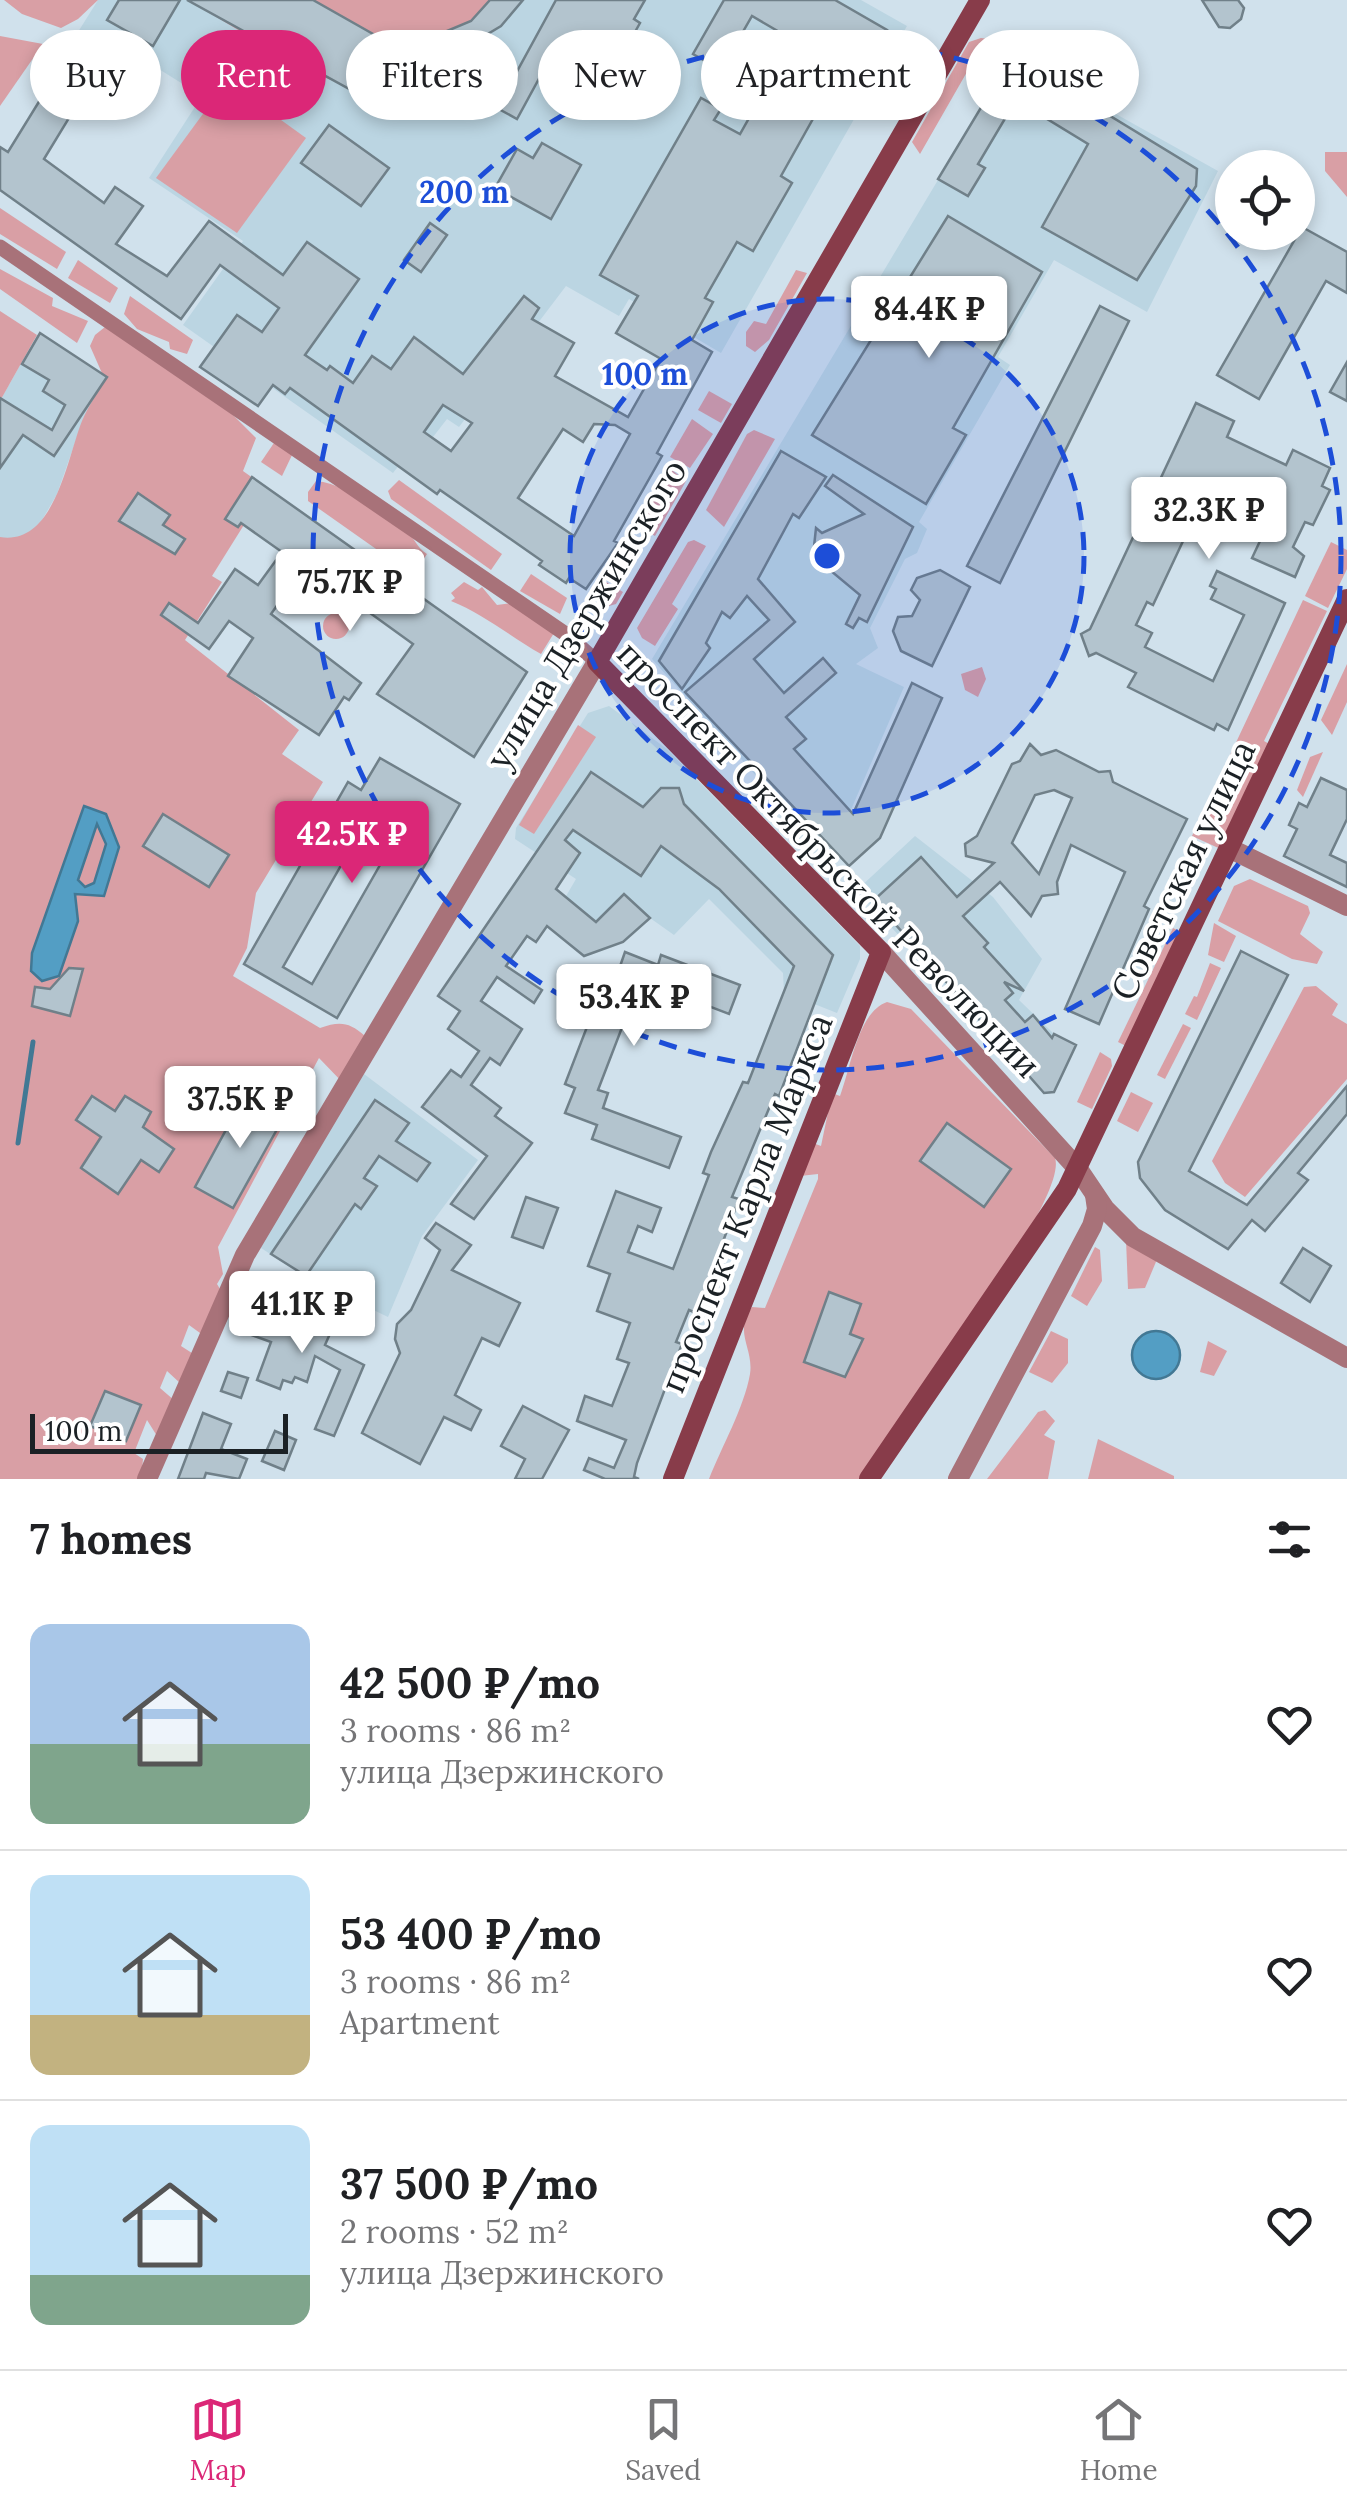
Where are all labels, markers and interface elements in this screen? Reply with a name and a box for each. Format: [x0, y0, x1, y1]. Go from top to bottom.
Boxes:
chip: Buy [30, 30, 161, 120]
chip: Rent [181, 30, 326, 120]
chip: Filters [346, 30, 518, 120]
chip: New [538, 30, 681, 120]
chip: Apartment [701, 30, 946, 120]
chip: House [966, 30, 1139, 120]
map controls [1215, 150, 1315, 250]
button: locate [1215, 150, 1315, 250]
text: 200 m [419, 173, 509, 211]
pin: 84.4K ₽ [837, 276, 1021, 361]
text: 84.4K ₽ [873, 288, 985, 329]
text: 100 m [602, 355, 688, 393]
street label: улица Дзержинского [475, 451, 697, 777]
pin: 32.3K ₽ [1117, 477, 1301, 562]
text: 32.3K ₽ [1153, 489, 1265, 530]
centre of rings [809, 538, 845, 574]
pin: 75.7K ₽ [258, 549, 442, 634]
text: 75.7K ₽ [298, 561, 402, 602]
street label: проспект Октябрьской Революции [608, 631, 1050, 1087]
street label: Советская улица [1101, 733, 1265, 1007]
pin: 42.5K ₽ [260, 801, 444, 886]
text: 42.5K ₽ [297, 813, 407, 854]
pin: 53.4K ₽ [542, 964, 726, 1049]
text: 53.4K ₽ [578, 976, 690, 1017]
street label: проспект Карла Маркса [649, 1007, 843, 1399]
pin: 37.5K ₽ [148, 1066, 332, 1151]
text: 37.5K ₽ [187, 1078, 293, 1119]
pin: 41.1K ₽ [210, 1271, 394, 1356]
text: 41.1K ₽ [251, 1283, 353, 1324]
scale bar [30, 1409, 288, 1454]
text: 100 m [45, 1413, 122, 1449]
text: 7 homes [30, 1512, 192, 1566]
icon: filters [1262, 1512, 1317, 1567]
text: 42 500 ₽/mo [340, 1656, 600, 1710]
icon: home [110, 1664, 230, 1784]
icon: heart [1262, 1697, 1317, 1752]
text: 3 rooms · 86 m² [340, 1710, 571, 1751]
text: улица Дзержинского [340, 1751, 664, 1792]
text: 53 400 ₽/mo [340, 1907, 601, 1961]
icon: home [110, 1915, 230, 2035]
icon: heart [1262, 1948, 1317, 2003]
text: 3 rooms · 86 m² [340, 1961, 571, 2002]
text: Apartment [340, 2002, 500, 2043]
text: 37 500 ₽/mo [340, 2157, 598, 2211]
icon: home [110, 2165, 230, 2285]
icon: heart [1262, 2198, 1317, 2253]
text: 2 rooms · 52 m² [340, 2211, 569, 2252]
text: улица Дзержинского [340, 2252, 664, 2293]
tab: Map [189, 2392, 246, 2488]
tab: Saved [625, 2392, 701, 2488]
tab: Home [1080, 2392, 1158, 2488]

